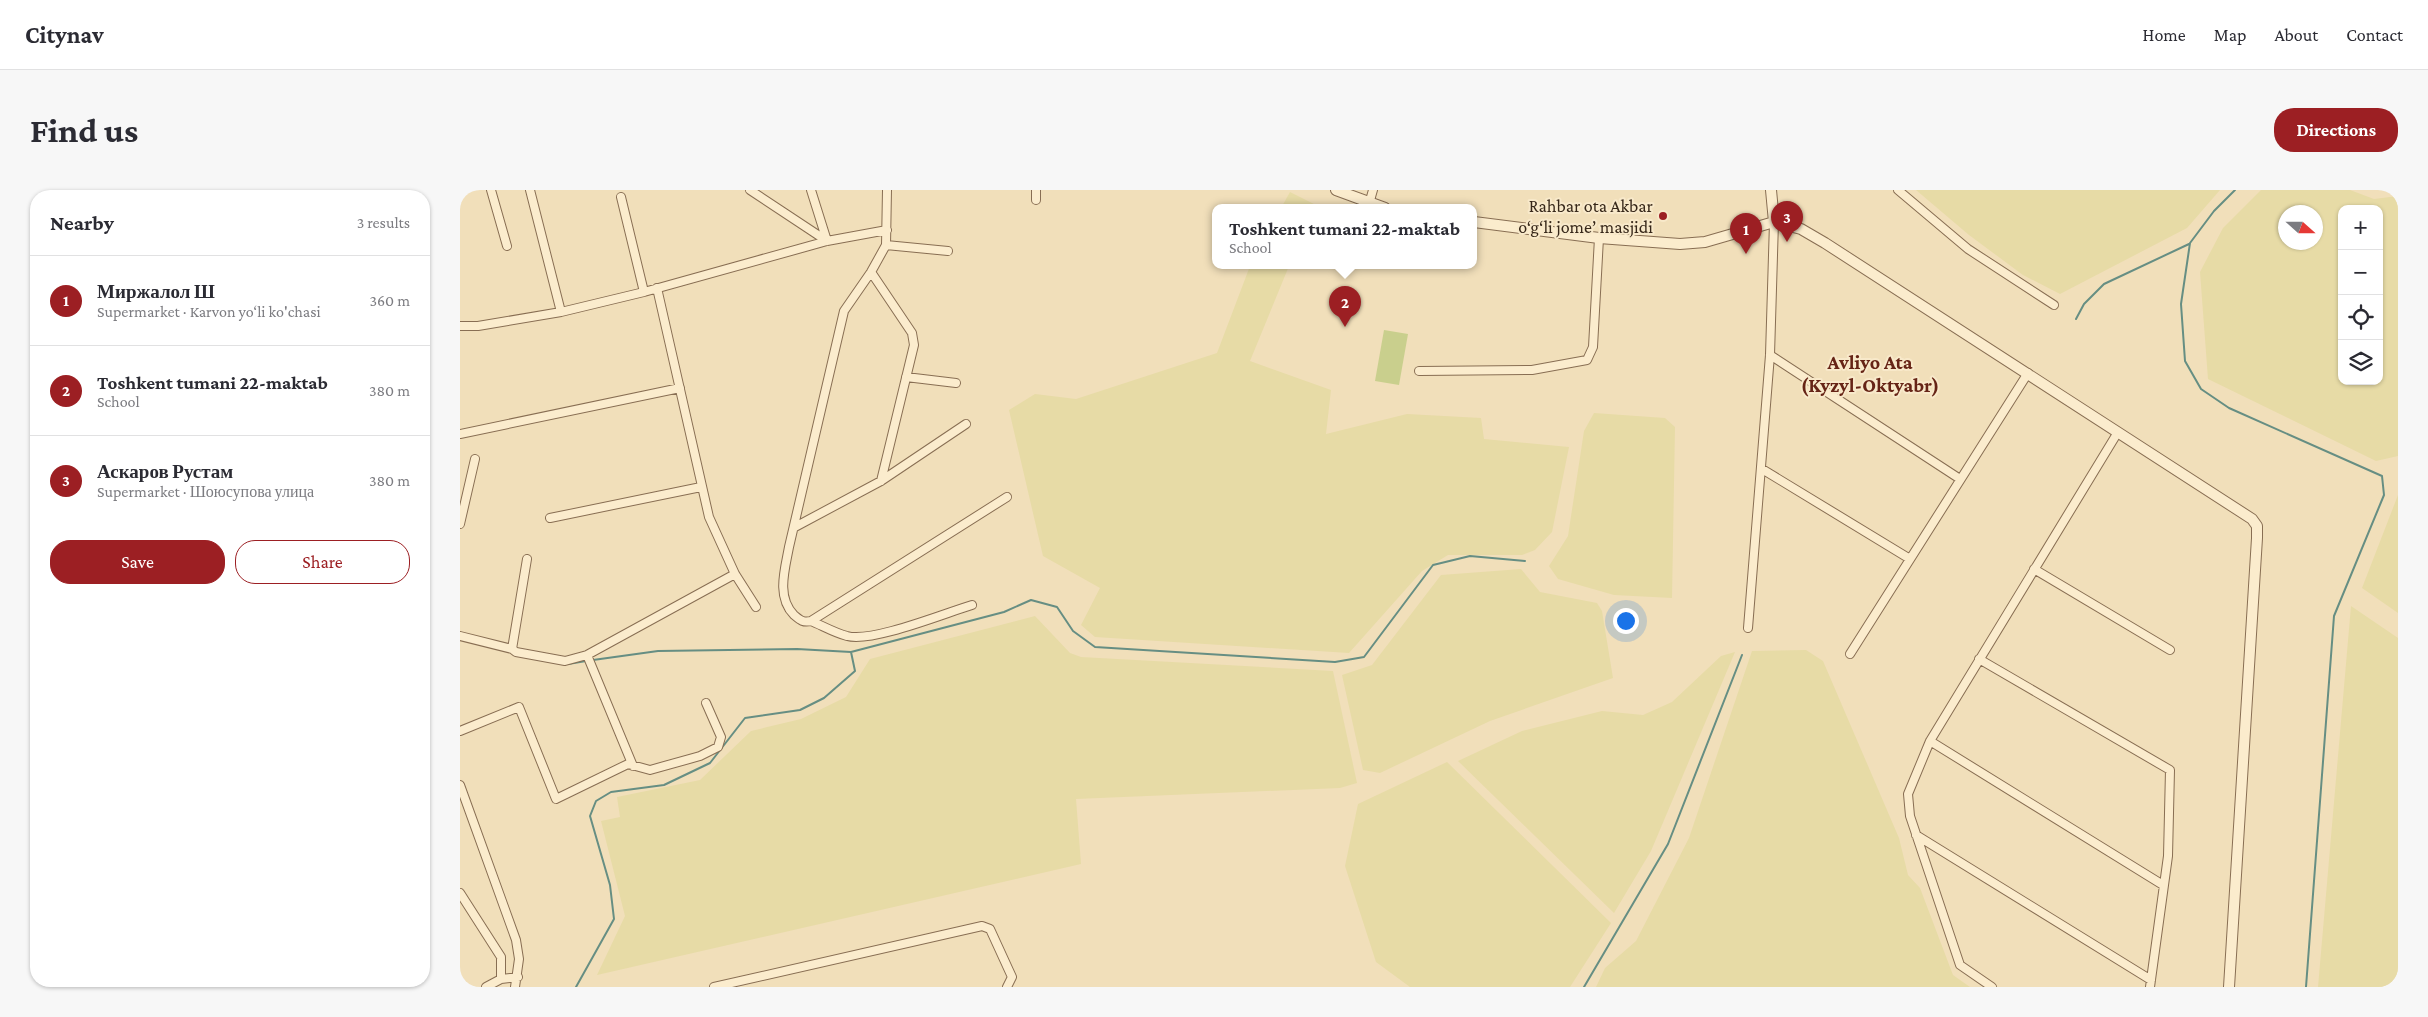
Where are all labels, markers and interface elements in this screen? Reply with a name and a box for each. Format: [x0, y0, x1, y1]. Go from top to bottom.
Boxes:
text: Citynav [25, 21, 104, 48]
text: Home [2143, 25, 2186, 45]
text: Map [2214, 25, 2246, 45]
text: About [2274, 25, 2318, 45]
text: Contact [2346, 25, 2403, 45]
button: Directions [2274, 108, 2398, 152]
text: Find us [30, 111, 138, 150]
place label: Rahbar ota Akbar o‘g‘li jome’ masjidi [1518, 196, 1654, 238]
pin: 3 [1771, 201, 1803, 242]
popup [1212, 204, 1477, 269]
north arrow [2278, 205, 2323, 250]
map controls [2338, 205, 2383, 385]
button: + [2338, 205, 2383, 250]
marker: Rahbar ota Akbar o‘g‘li jome’ masjidi [1657, 210, 1669, 222]
text: Nearby [50, 211, 114, 235]
pin: 1 [1730, 213, 1762, 254]
text: 3 results [357, 214, 410, 231]
text: Toshkent tumani 22-maktab [1229, 218, 1460, 239]
text: School [1229, 239, 1272, 256]
button: − [2338, 250, 2383, 295]
text: Миржалол Ш [97, 281, 215, 302]
pin: 2 [1329, 286, 1361, 327]
text: 1 [63, 292, 69, 309]
text: 360 m [369, 292, 410, 309]
button: locate [2338, 295, 2383, 340]
text: Supermarket · Karvon yo‘li ko'chasi [97, 303, 321, 320]
button: layers [2338, 340, 2383, 385]
district label: Avliyo Ata (Kyzyl-Oktyabr) [1801, 351, 1939, 397]
text: Toshkent tumani 22-maktab [97, 372, 328, 393]
text: 2 [62, 382, 70, 399]
text: 380 m [369, 382, 410, 399]
text: School [97, 393, 140, 410]
text: Аскаров Рустам [97, 461, 233, 482]
text: 3 [62, 472, 70, 489]
text: 380 m [369, 472, 410, 489]
text: Supermarket · Шоюсупова улица [97, 483, 314, 500]
button: Save [50, 540, 225, 584]
button: Share [235, 540, 410, 584]
your location [1613, 608, 1639, 634]

